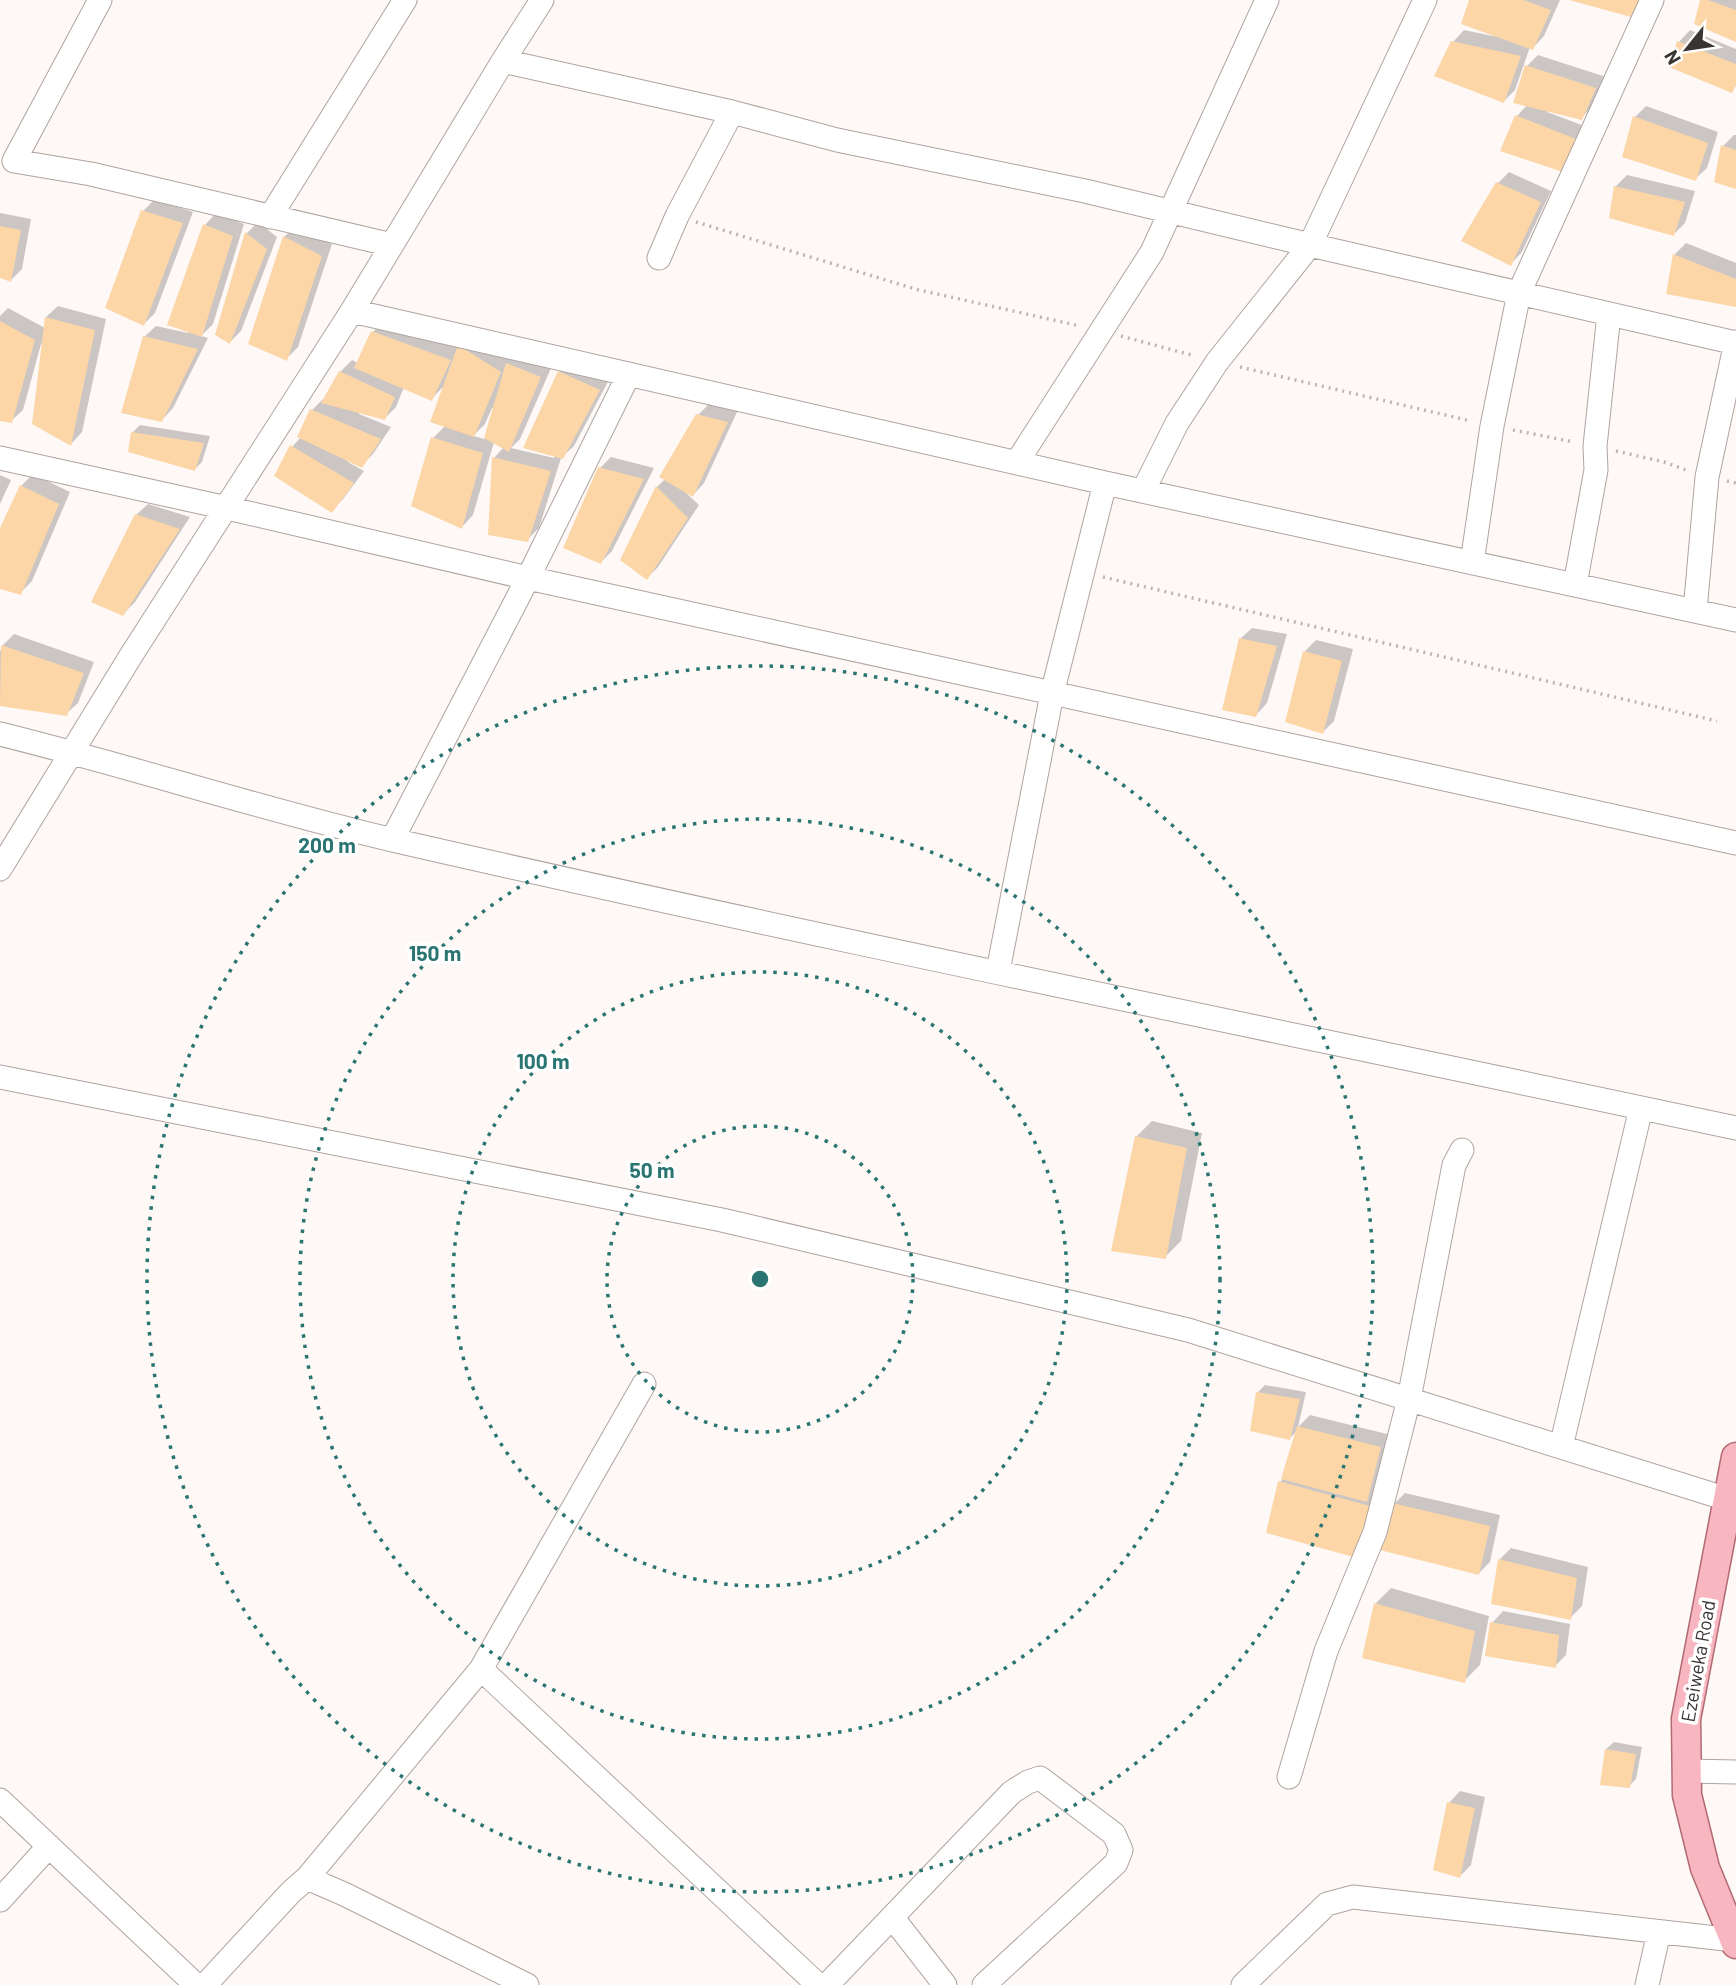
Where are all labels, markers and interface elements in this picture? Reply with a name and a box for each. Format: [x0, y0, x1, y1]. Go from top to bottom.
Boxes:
north arrow [1652, 14, 1722, 84]
text: N [1659, 47, 1685, 69]
text: 200 m [298, 832, 356, 857]
text: 150 m [409, 940, 461, 965]
text: 100 m [516, 1048, 570, 1073]
text: 50 m [629, 1157, 675, 1182]
centre of rings [748, 1267, 772, 1291]
street label: Ezeiweka Road [1675, 1598, 1720, 1724]

